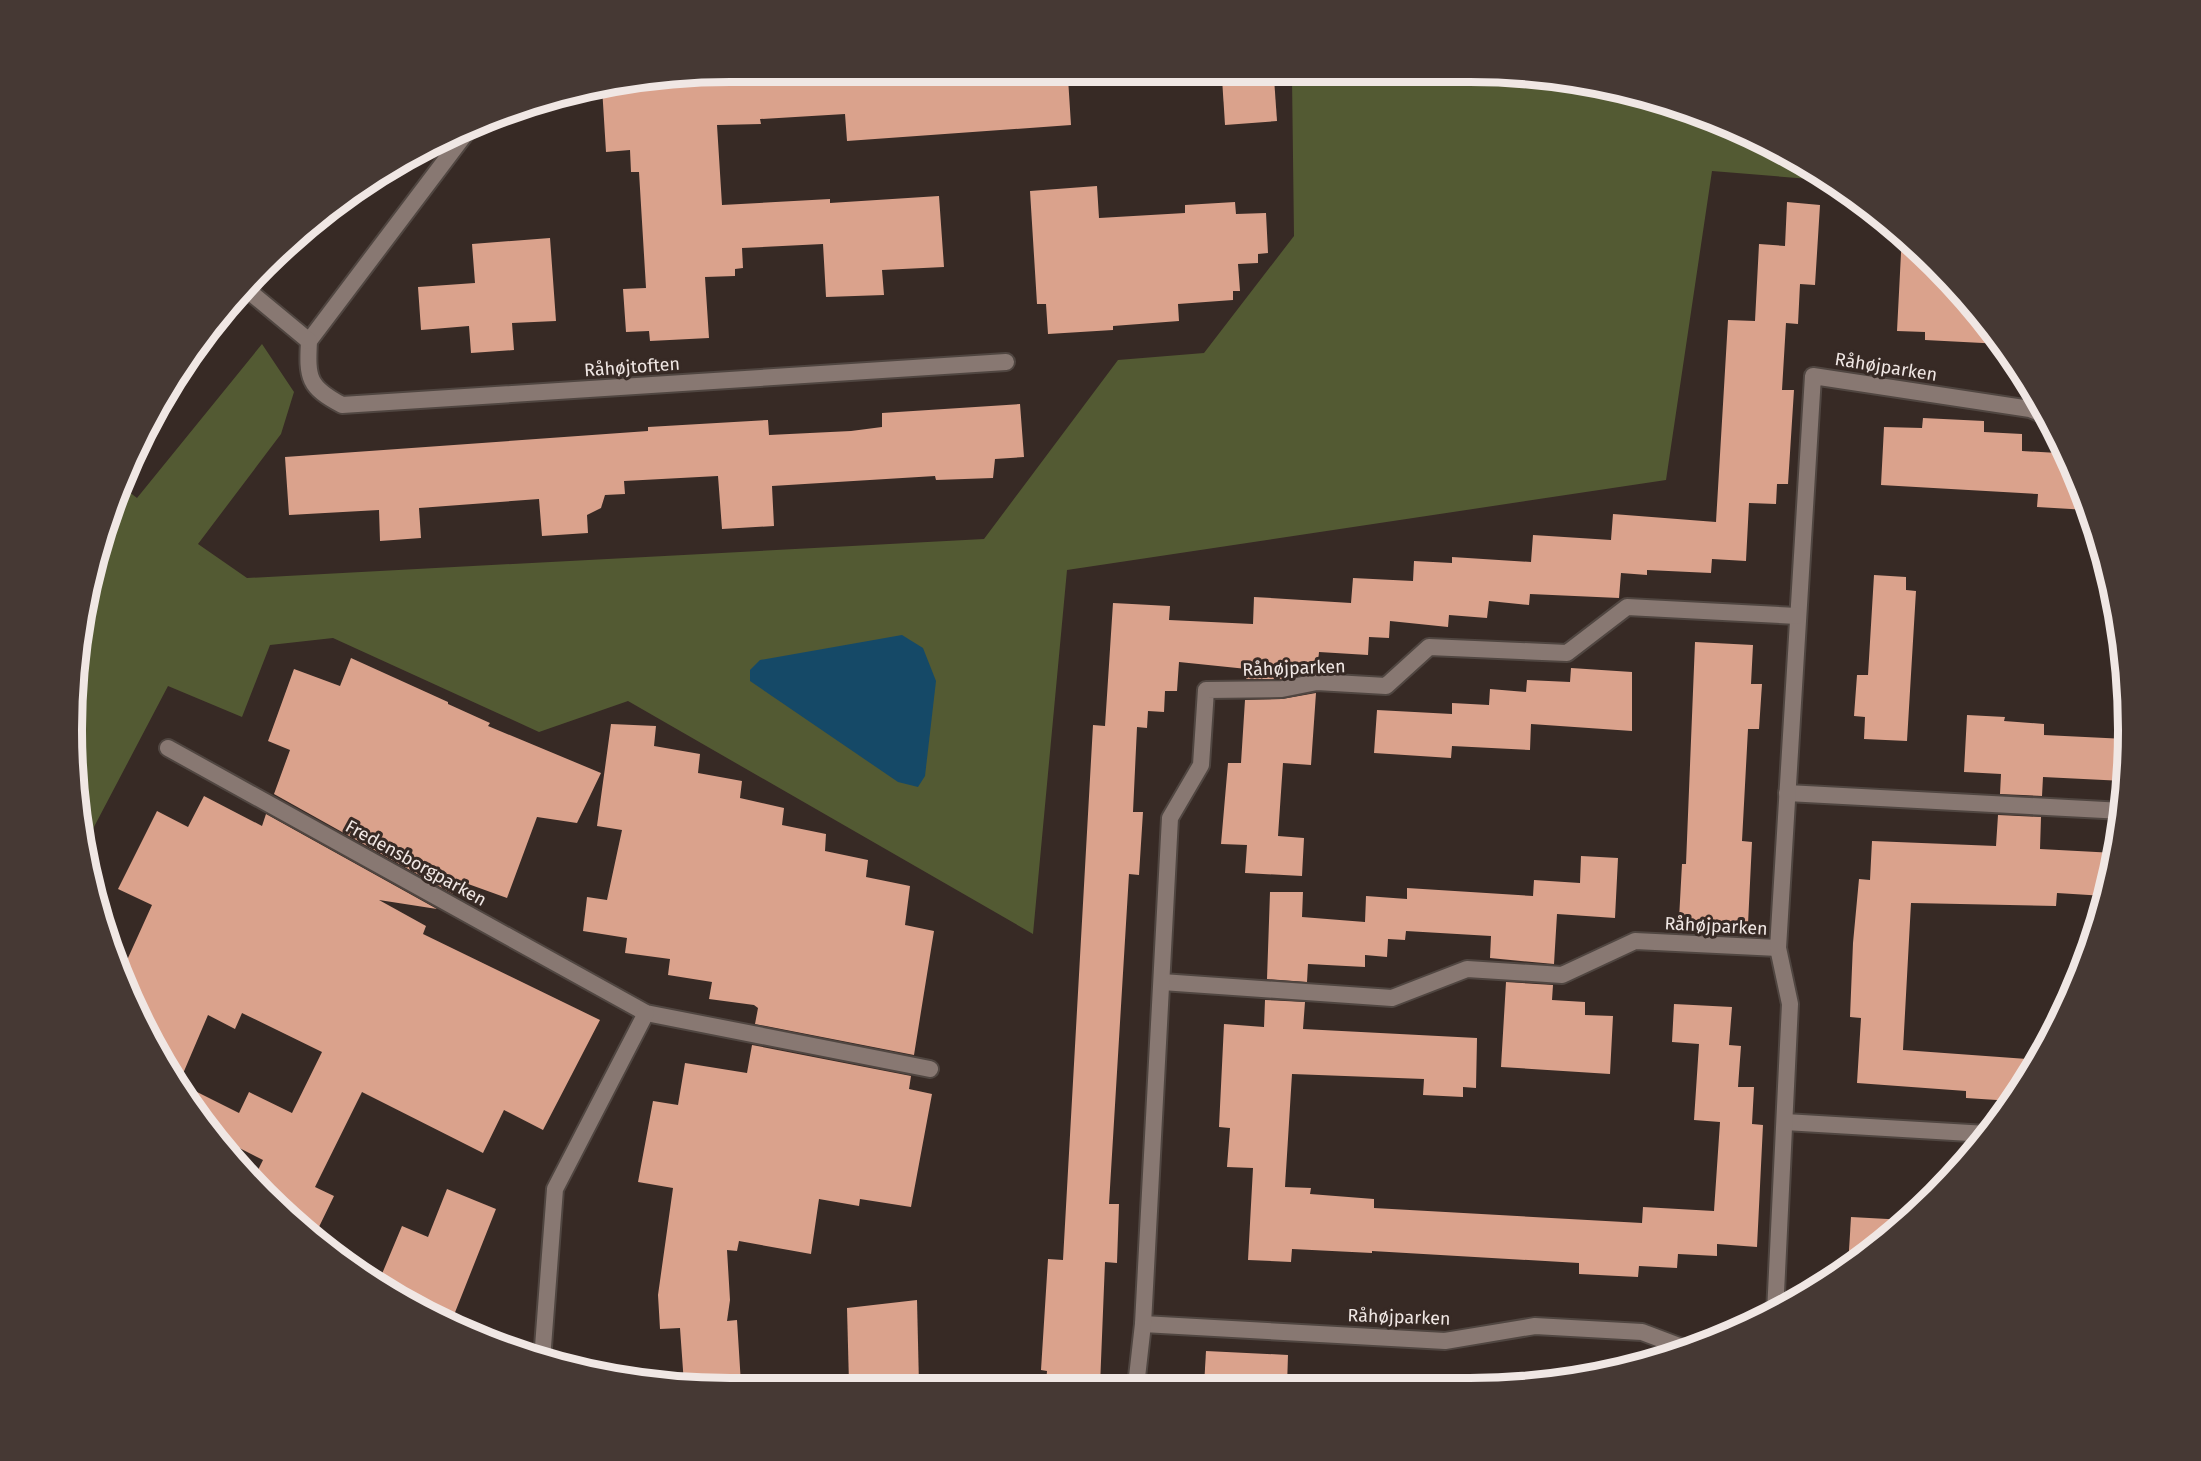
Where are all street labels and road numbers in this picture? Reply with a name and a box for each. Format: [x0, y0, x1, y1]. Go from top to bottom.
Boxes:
street label: Råhøjparken [1833, 348, 1939, 386]
street label: Råhøjtoften [583, 353, 681, 381]
street label: Råhøjparken [1242, 655, 1346, 681]
street label: Fredensborgparken [342, 815, 490, 911]
street label: Råhøjparken [1664, 912, 1768, 940]
street label: Råhøjparken [1347, 1304, 1451, 1330]

